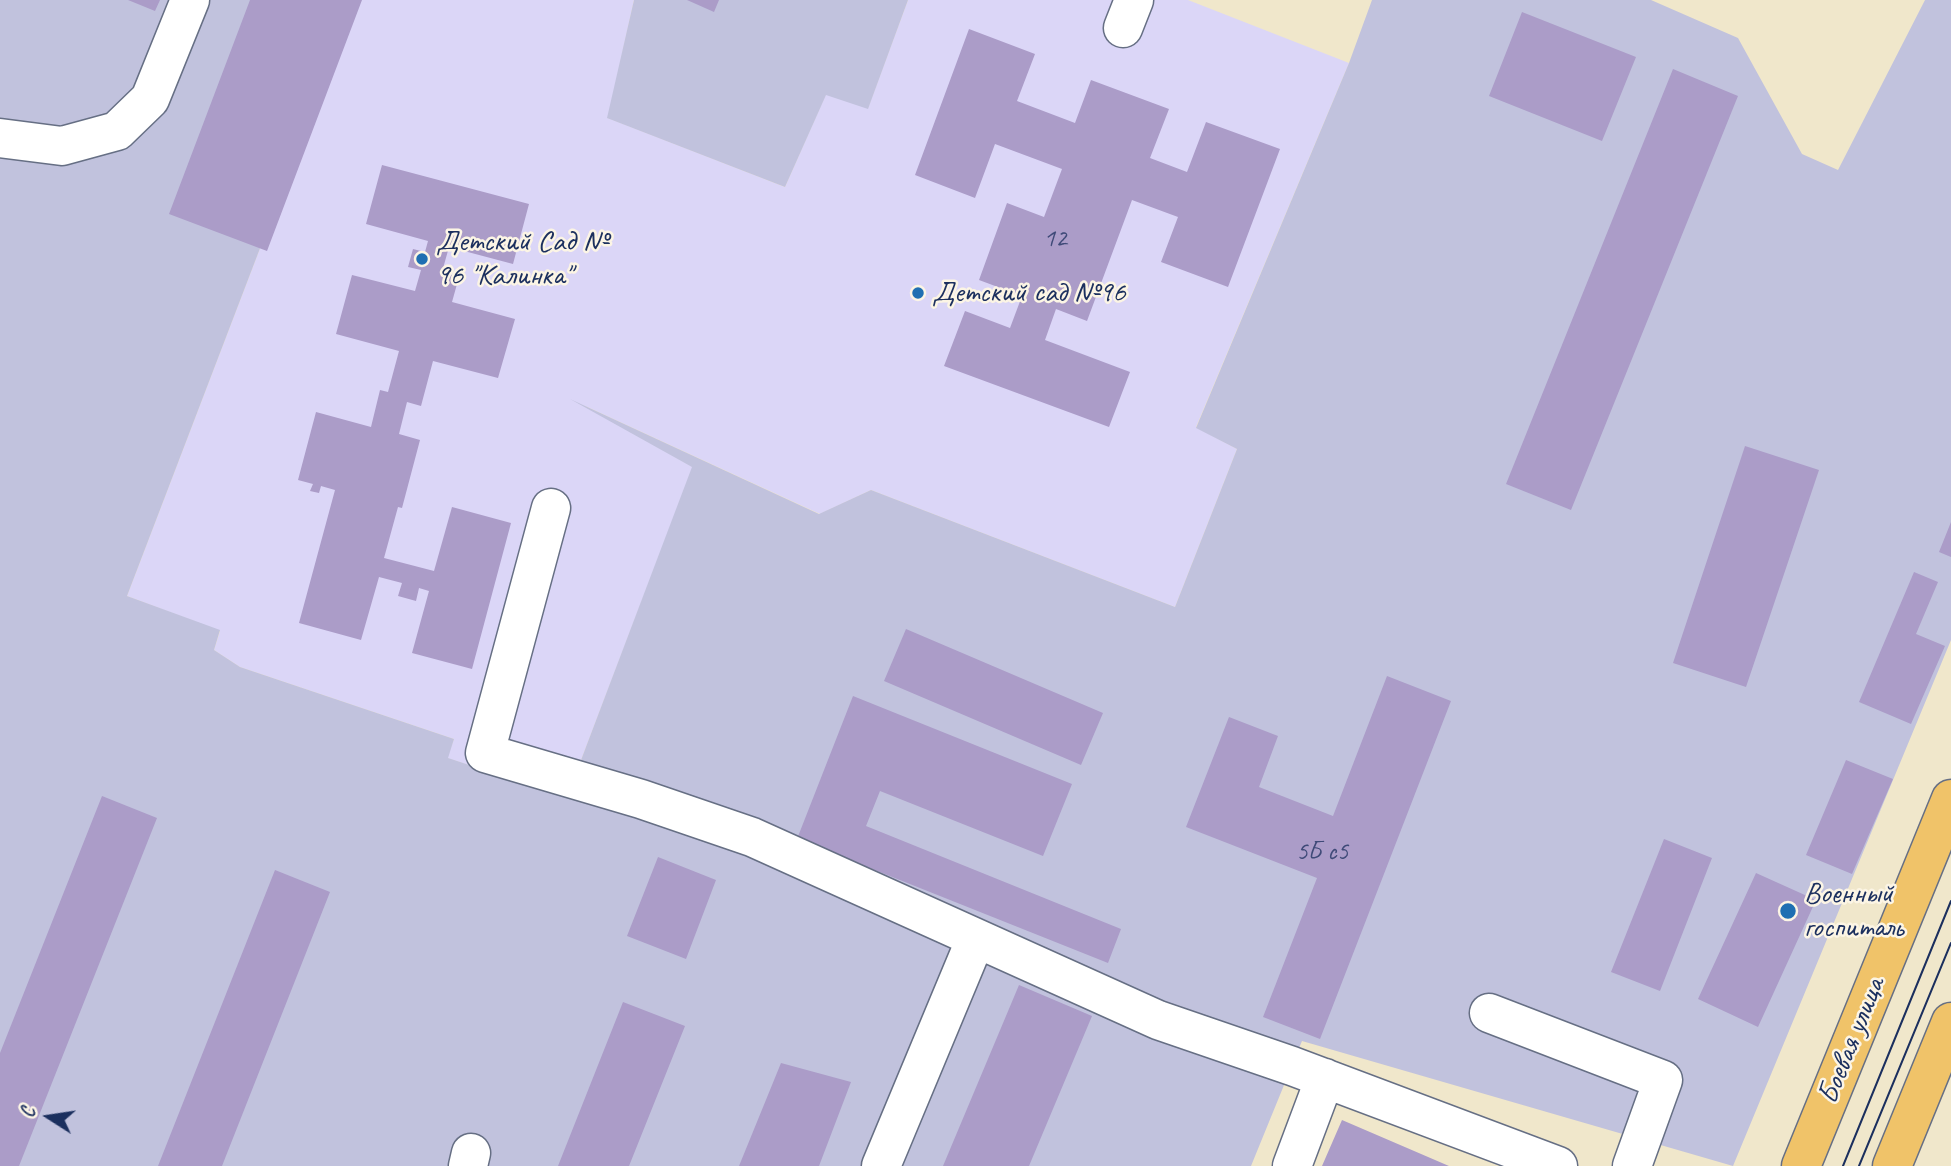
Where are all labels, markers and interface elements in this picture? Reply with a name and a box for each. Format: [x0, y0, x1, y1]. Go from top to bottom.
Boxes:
house number: 12 [1043, 223, 1067, 255]
place label: Детский Сад № 96 "Калинка" [436, 224, 607, 294]
marker: Детский Сад № 96 "Калинка" [414, 251, 430, 267]
place label: Детский сад №96 [932, 275, 1126, 311]
marker: Детский сад №96 [910, 285, 926, 301]
house number: 5Б с5 [1296, 836, 1348, 868]
place label: Военный госпиталь [1804, 876, 1903, 946]
marker: Военный госпиталь [1778, 901, 1798, 921]
street label: Боевая улица [1810, 973, 1894, 1109]
north arrow [14, 1082, 84, 1152]
text: С [16, 1106, 41, 1120]

